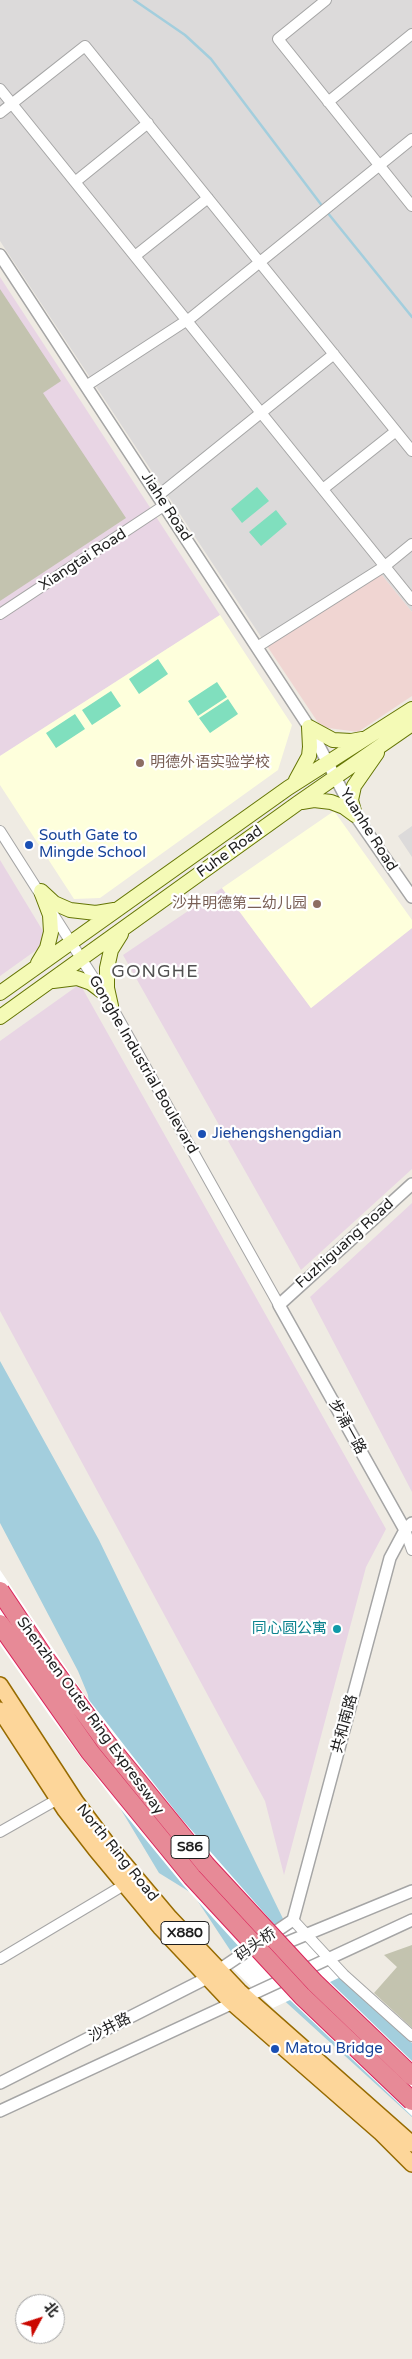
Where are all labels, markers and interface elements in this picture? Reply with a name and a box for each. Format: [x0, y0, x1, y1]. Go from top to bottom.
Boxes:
street label: Jiahe Road [137, 469, 195, 545]
street label: Xiangtai Road [36, 525, 130, 595]
place label: 明德外语实验学校 [150, 754, 270, 772]
marker: 明德外语实验学校 [134, 757, 146, 769]
street label: Yuanhe Road [335, 785, 401, 875]
street label: Fuhe Road [194, 822, 266, 882]
place label: South Gate to Mingde School [39, 827, 146, 862]
marker: South Gate to Mingde School [23, 839, 35, 851]
place label: 沙井明德第二幼儿园 [172, 895, 307, 913]
marker: 沙井明德第二幼儿园 [311, 898, 323, 910]
district label: GONGHE [111, 961, 199, 983]
street label: Gonghe Industrial Boulevard [84, 973, 202, 1157]
place label: Jiehengshengdian [212, 1125, 342, 1143]
marker: Jiehengshengdian [196, 1128, 208, 1140]
street label: Fuzhiguang Road [292, 1195, 398, 1293]
street label: 步涌一路 [325, 1396, 369, 1458]
street label: Shenzhen Outer Ring Expressway [12, 1614, 168, 1818]
place label: 同心圆公寓 [252, 1620, 327, 1638]
marker: 同心圆公寓 [331, 1623, 343, 1635]
street label: 共和南路 [329, 1693, 361, 1755]
street label: North Ring Road [72, 1801, 162, 1905]
road number: S86 [171, 1835, 209, 1858]
road number: X880 [161, 1922, 209, 1945]
street label: 码头桥 [232, 1925, 280, 1965]
street label: 沙井路 [86, 2010, 134, 2046]
place label: Matou Bridge [285, 2040, 383, 2058]
marker: Matou Bridge [269, 2043, 281, 2055]
north arrow [15, 2294, 65, 2344]
text: 北 [40, 2299, 62, 2321]

